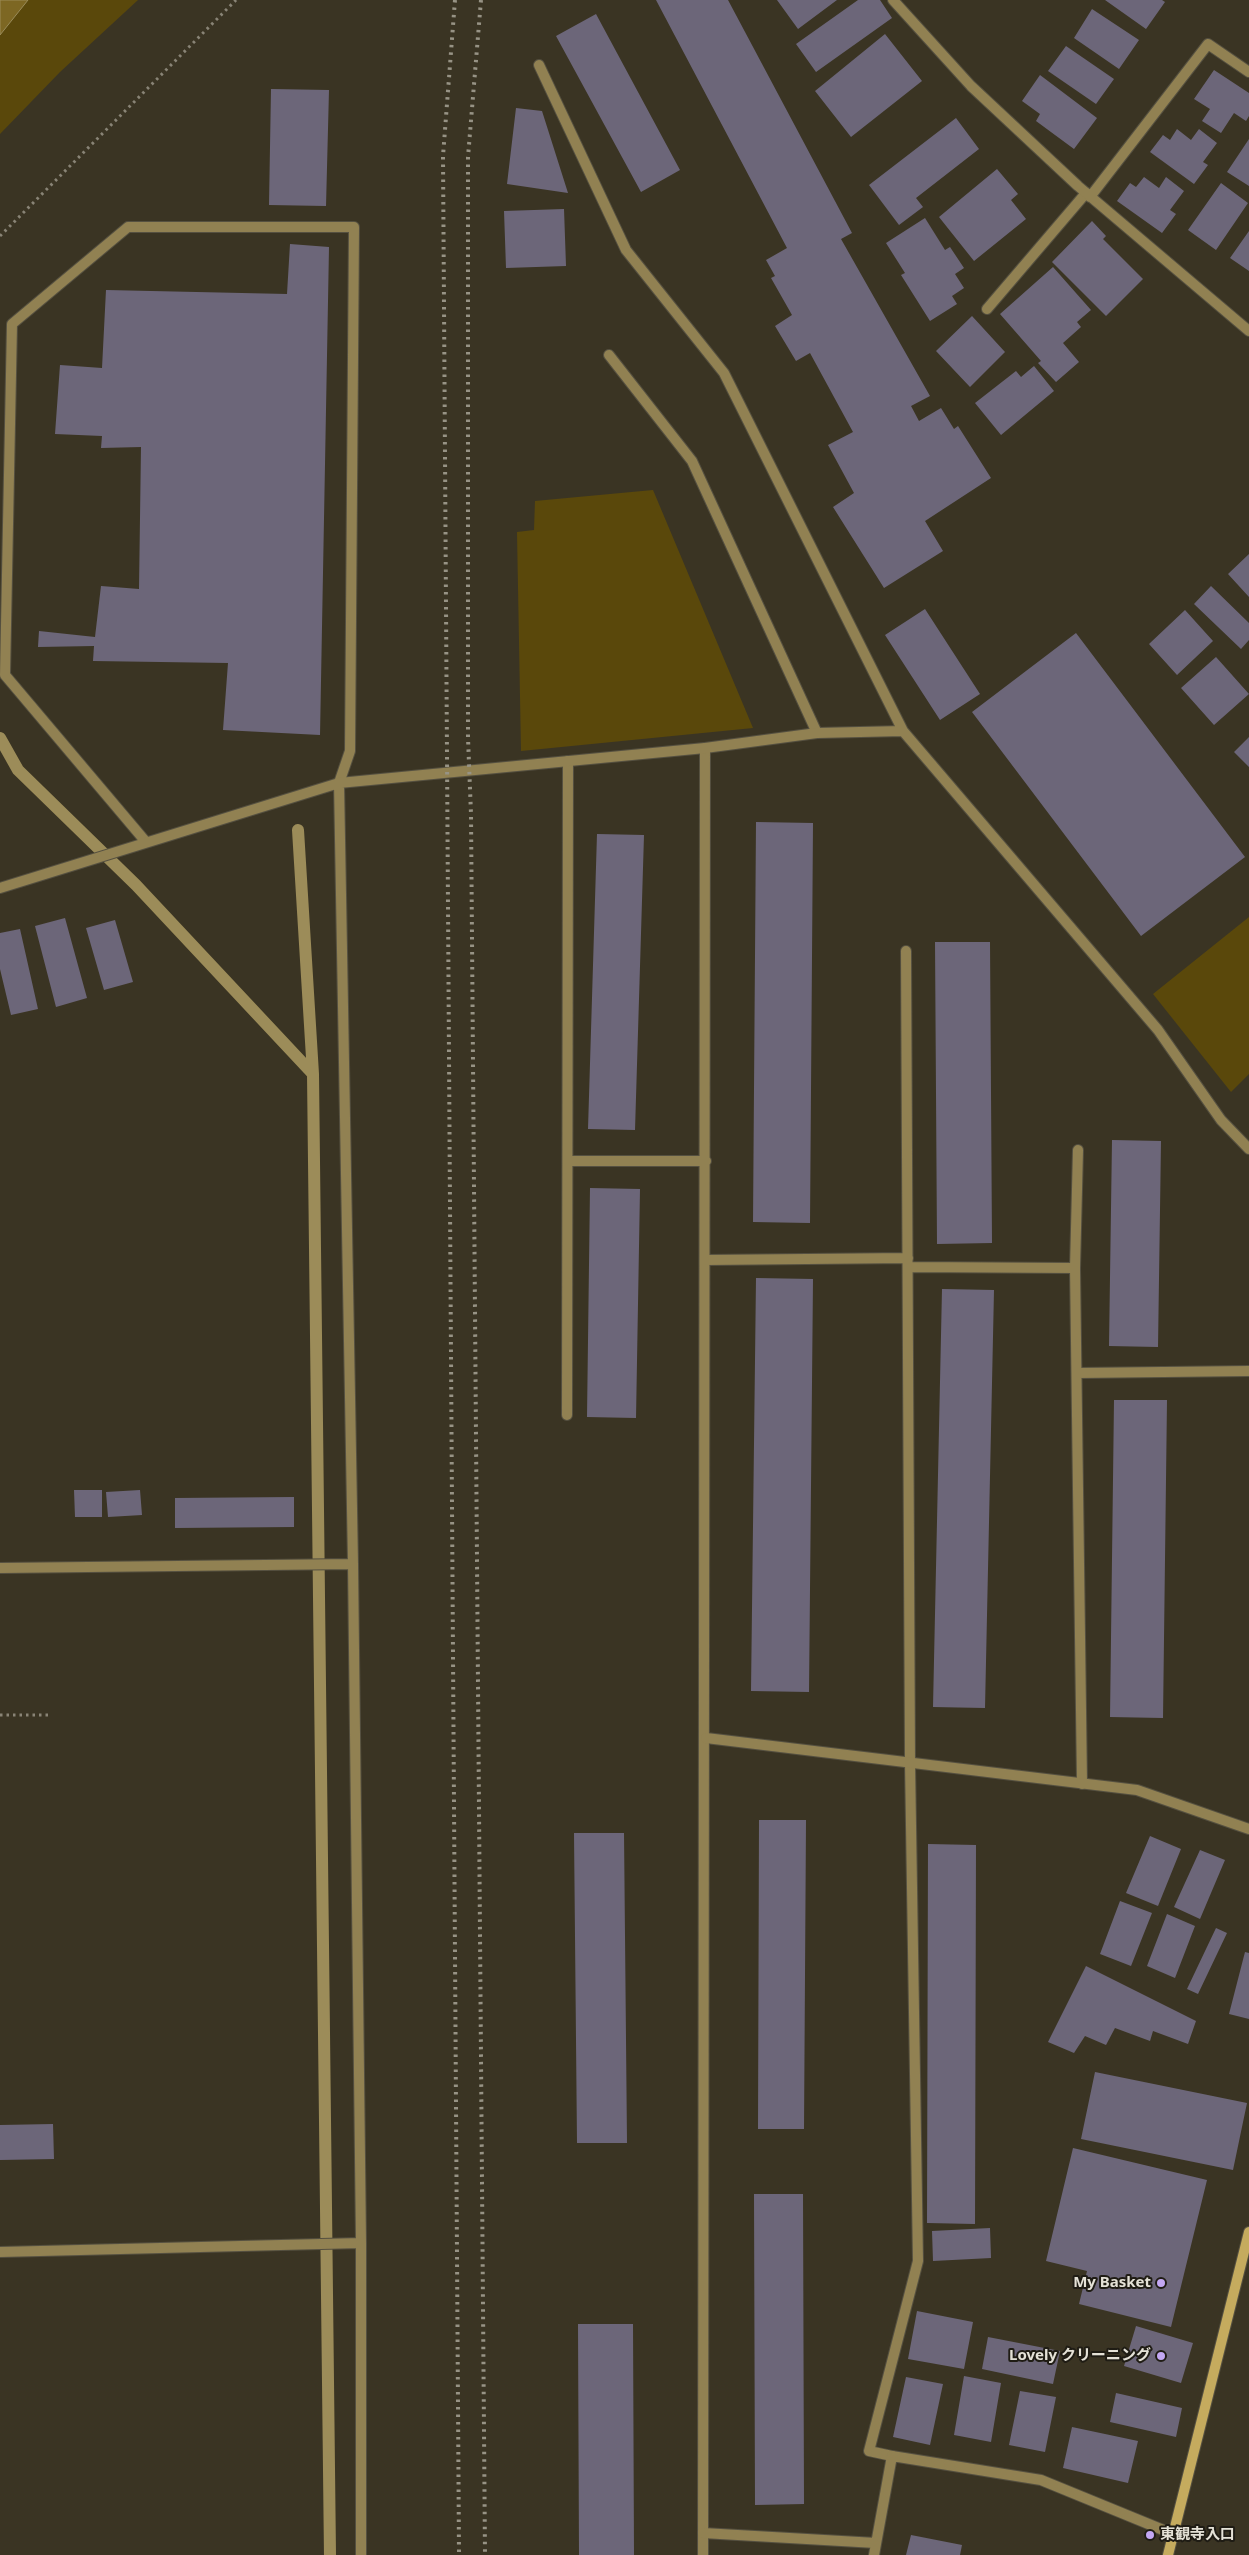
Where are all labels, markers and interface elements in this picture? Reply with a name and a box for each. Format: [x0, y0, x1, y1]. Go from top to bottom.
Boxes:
place label: My Basket [1073, 2274, 1151, 2292]
marker: My Basket [1155, 2277, 1167, 2289]
place label: Lovely クリーニング [1009, 2347, 1151, 2365]
marker: Lovely クリーニング [1155, 2350, 1167, 2362]
place label: 東観寺入口 [1160, 2526, 1235, 2544]
marker: 東観寺入口 [1144, 2529, 1156, 2541]

